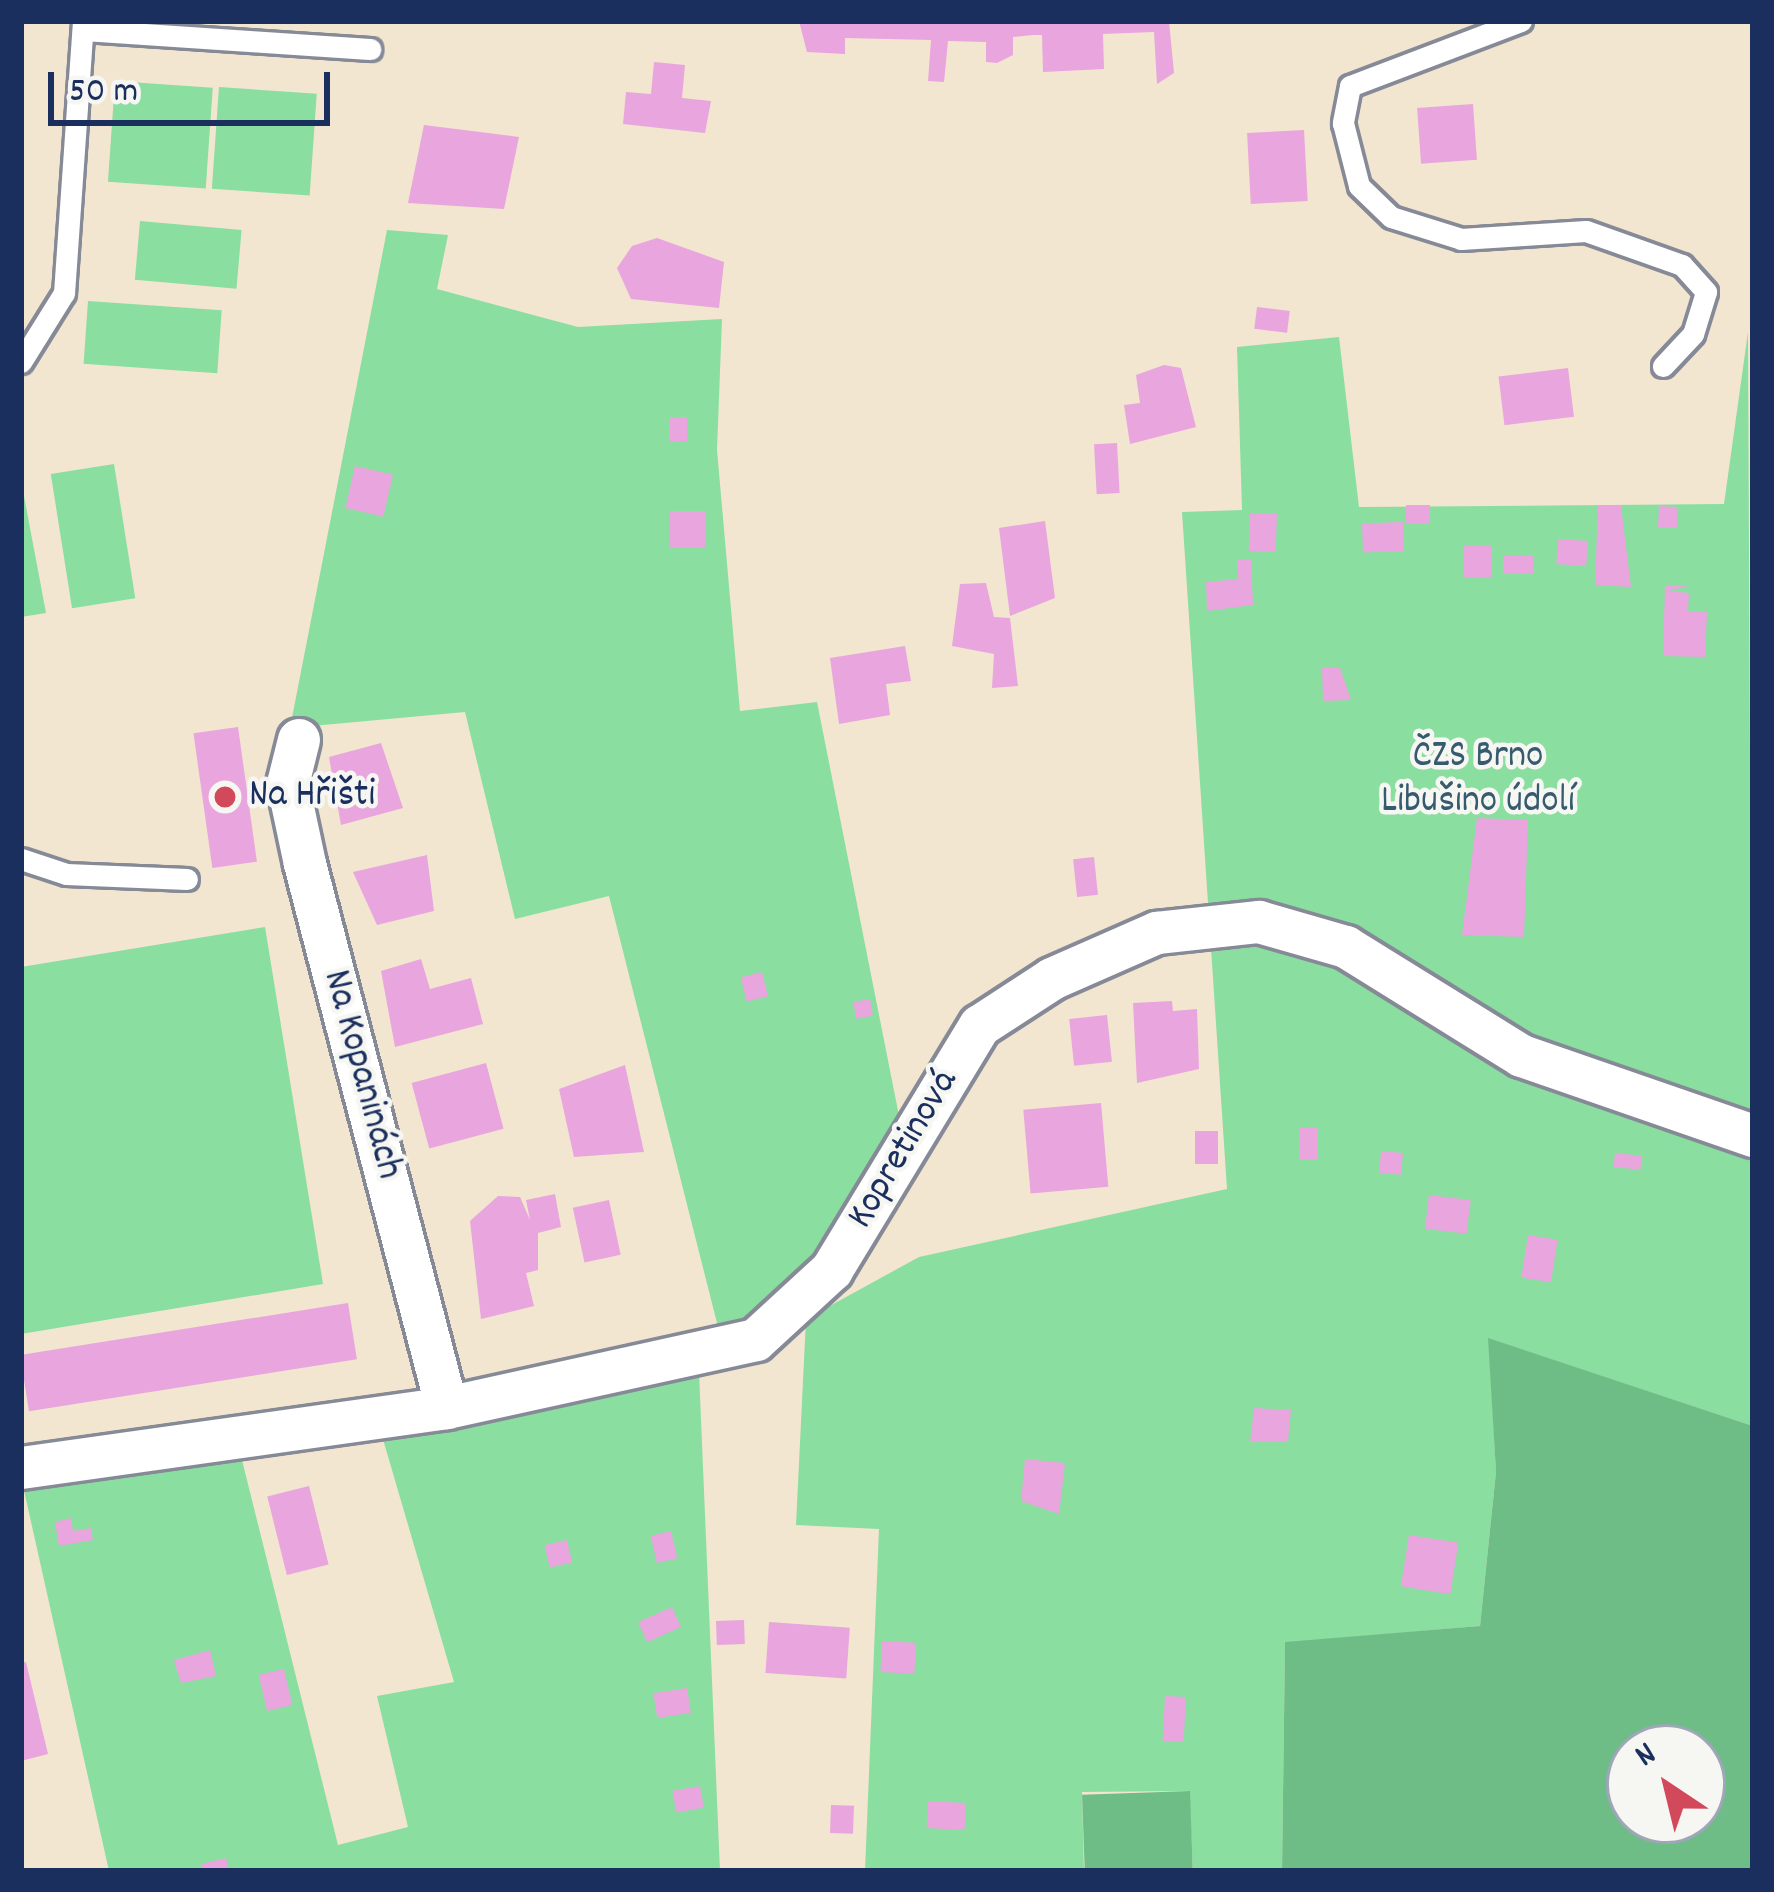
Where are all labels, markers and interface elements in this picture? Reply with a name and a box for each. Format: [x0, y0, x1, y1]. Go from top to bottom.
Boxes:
scale bar [54, 48, 336, 122]
text: 50 m [69, 67, 138, 119]
park label: ČZS Brno Libušino údolí [1381, 736, 1575, 827]
place label: Na Hřišti [249, 774, 375, 820]
marker: Na Hřišti [212, 784, 238, 810]
street label: Na Kopaninách [310, 965, 410, 1185]
street label: Kopretinová [839, 1062, 971, 1238]
north arrow [1606, 1724, 1726, 1844]
text: N [1627, 1733, 1667, 1780]

